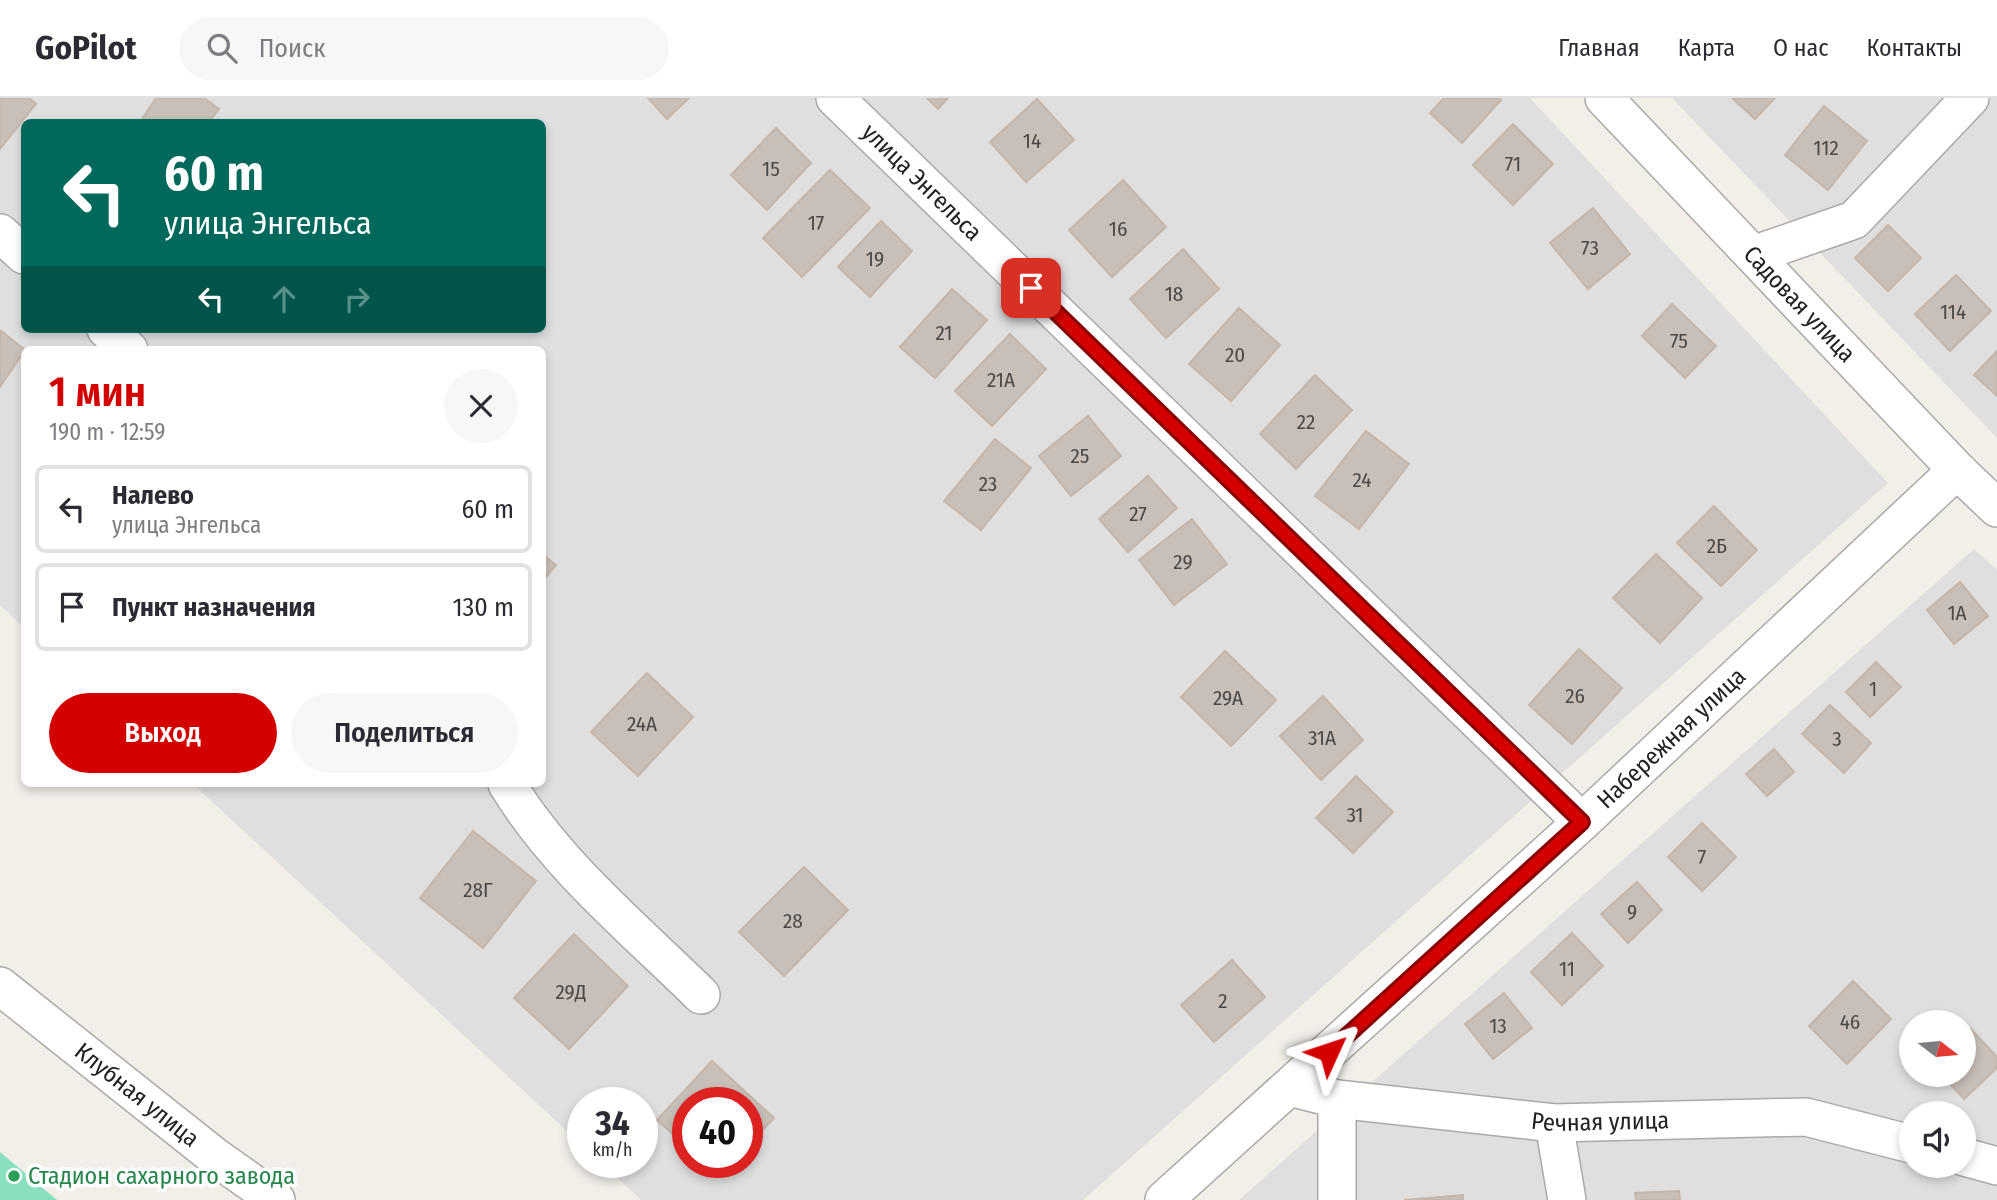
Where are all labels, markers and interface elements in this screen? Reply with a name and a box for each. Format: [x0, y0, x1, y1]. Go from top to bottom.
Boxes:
search box [179, 17, 669, 80]
text: GoPilot [35, 28, 137, 68]
icon: search [203, 29, 241, 67]
text: Поиск [259, 33, 325, 64]
text: Главная [1558, 34, 1640, 62]
text: Карта [1678, 34, 1735, 62]
text: О нас [1773, 34, 1828, 62]
text: Контакты [1866, 34, 1962, 62]
street label: улица Энгельса [856, 118, 988, 246]
house number: 14 [1023, 128, 1041, 154]
house number: 112 [1813, 135, 1839, 161]
text: 60 m [164, 144, 264, 203]
icon: left [49, 147, 140, 238]
house number: 71 [1505, 151, 1521, 177]
house number: 15 [762, 156, 780, 182]
text: улица Энгельса [164, 204, 372, 242]
house number: 17 [808, 210, 824, 236]
house number: 16 [1109, 216, 1127, 242]
house number: 73 [1581, 235, 1599, 261]
street label: Садовая улица [1738, 240, 1861, 368]
house number: 19 [866, 246, 884, 272]
pin [1001, 258, 1061, 318]
icon: arrive [1012, 269, 1050, 307]
icon: left [192, 280, 230, 318]
icon: ahead [265, 280, 303, 318]
icon: right [338, 280, 376, 318]
house number: 18 [1165, 281, 1183, 307]
house number: 114 [1940, 299, 1966, 325]
house number: 21 [936, 320, 953, 346]
house number: 75 [1670, 328, 1688, 354]
house number: 20 [1225, 342, 1245, 368]
text: 1 мин [49, 367, 146, 417]
house number: 21А [987, 367, 1015, 393]
button: close [444, 369, 518, 443]
house number: 22 [1297, 409, 1315, 435]
text: 190 m · 12:59 [49, 418, 165, 446]
house number: 25 [1071, 443, 1089, 469]
house number: 24 [1352, 467, 1372, 493]
house number: 23 [979, 471, 997, 497]
text: Налево [112, 480, 194, 511]
icon: left [53, 490, 91, 528]
text: 60 m [461, 494, 514, 525]
house number: 27 [1129, 501, 1147, 527]
text: улица Энгельса [112, 511, 261, 539]
house number: 2Б [1707, 533, 1727, 559]
house number: 29 [1173, 549, 1193, 575]
icon: arrive [53, 588, 91, 626]
text: Пункт назначения [112, 592, 316, 623]
text: 130 m [452, 592, 514, 623]
house number: 1А [1947, 600, 1967, 626]
street label: Набережная улица [1591, 662, 1751, 814]
house number: 1 [1869, 676, 1877, 702]
house number: 26 [1565, 683, 1585, 709]
house number: 29А [1213, 685, 1243, 711]
button: Выход [49, 693, 277, 773]
button: Поделиться [291, 693, 518, 773]
house number: 24А [627, 711, 657, 737]
house number: 31А [1308, 725, 1336, 751]
house number: 3 [1832, 726, 1842, 752]
house number: 31 [1346, 802, 1364, 828]
house number: 7 [1698, 844, 1706, 870]
house number: 28Г [463, 877, 493, 903]
house number: 9 [1627, 899, 1637, 925]
house number: 28 [783, 908, 803, 934]
house number: 11 [1559, 956, 1575, 982]
house number: 29Д [556, 979, 587, 1005]
house number: 2 [1218, 988, 1228, 1014]
house number: 46 [1840, 1009, 1860, 1035]
north arrow [1899, 1010, 1976, 1087]
map controls [1899, 1010, 1976, 1178]
house number: 13 [1489, 1013, 1507, 1039]
position arrow [1292, 1015, 1366, 1089]
street label: Клубная улица [69, 1037, 205, 1153]
speed limit sign: 40 [672, 1087, 763, 1178]
button: sound [1899, 1101, 1976, 1178]
text: 34 [595, 1102, 630, 1144]
street label: Речная улица [1530, 1106, 1669, 1137]
text: km/h [592, 1139, 633, 1161]
place label: Стадион сахарного завода [28, 1162, 295, 1190]
marker: Стадион сахарного завода [6, 1168, 22, 1184]

